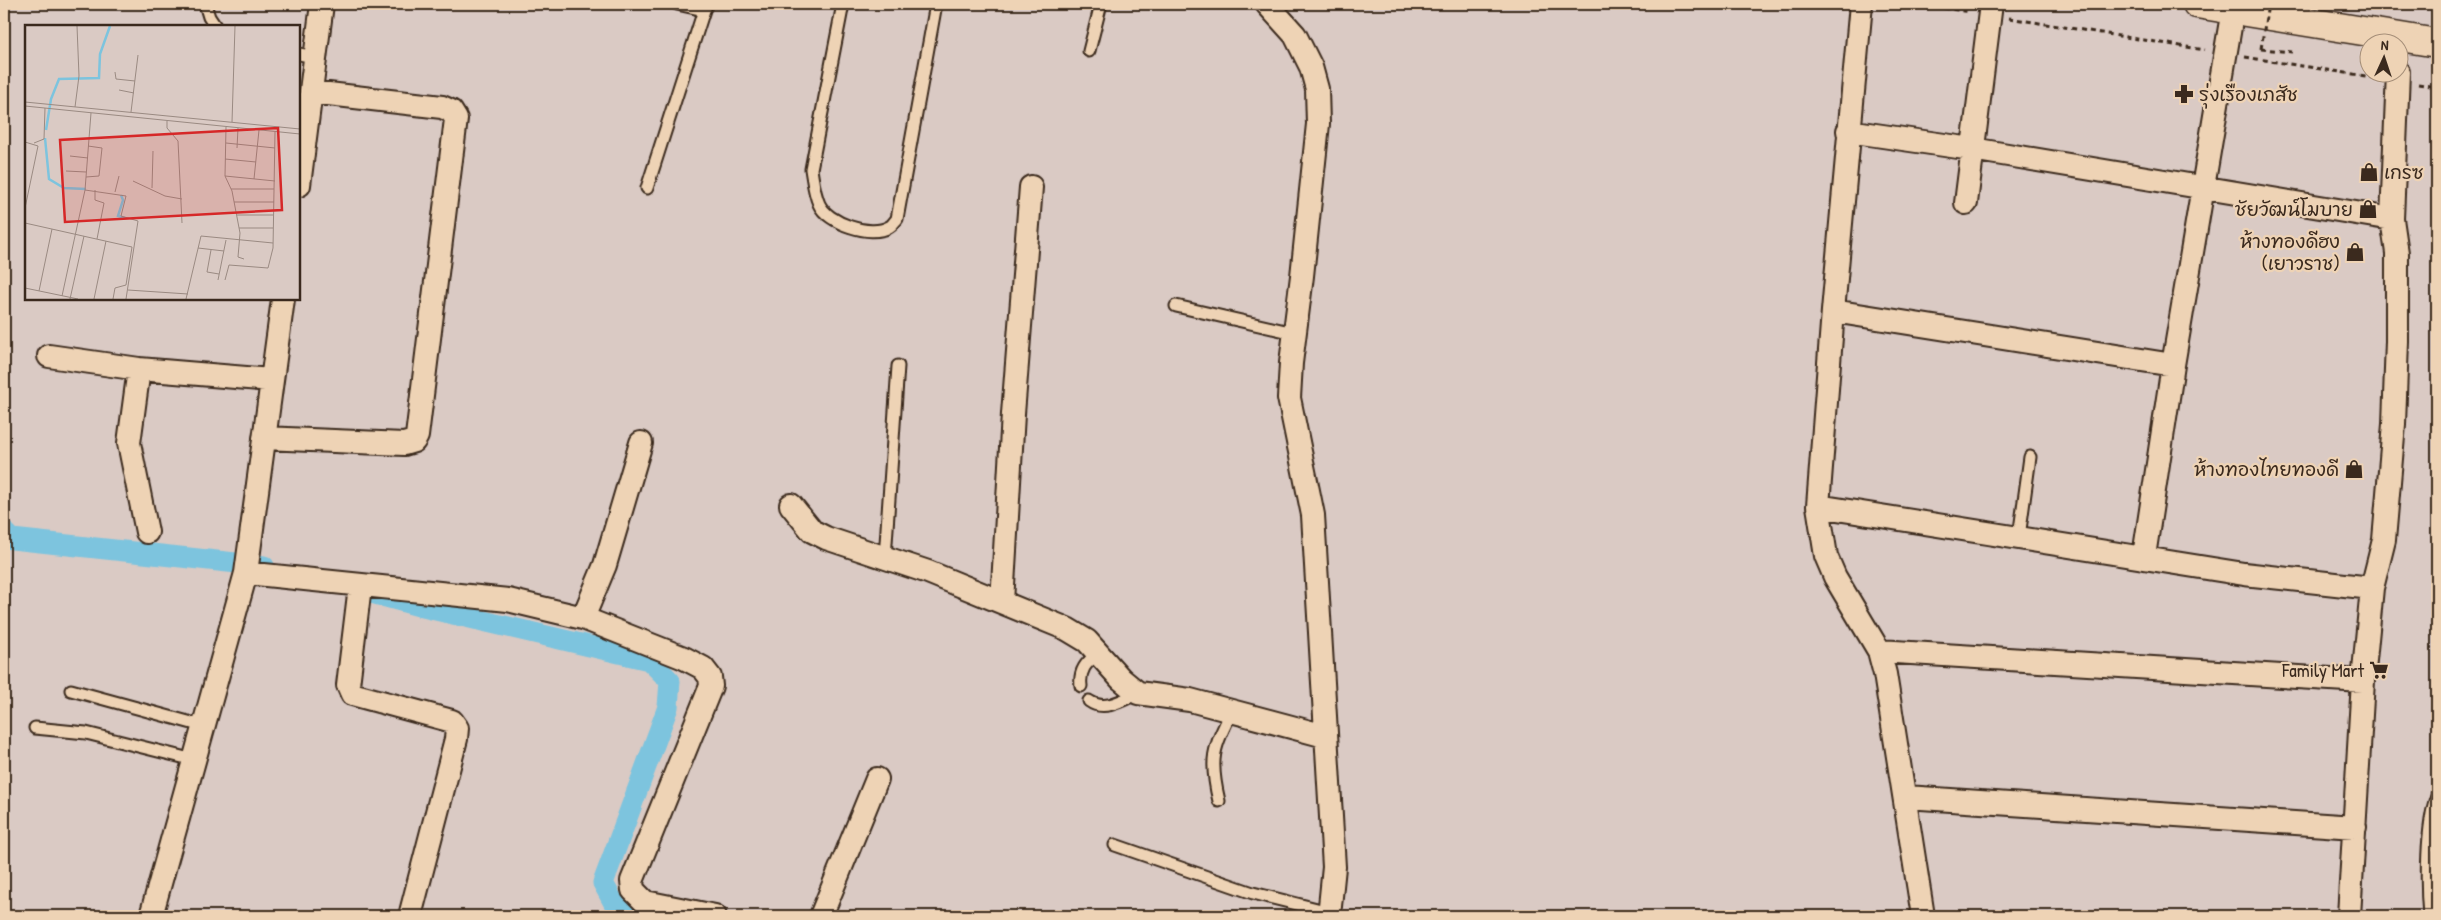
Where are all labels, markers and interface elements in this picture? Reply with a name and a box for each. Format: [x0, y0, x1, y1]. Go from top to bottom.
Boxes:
inset map [25, 25, 300, 300]
north arrow [2358, 32, 2408, 82]
text: N [2380, 35, 2389, 54]
place label: รุ่งเรืองเภสัช [2199, 81, 2298, 109]
pharmacy icon: รุ่งเรืองเภสัช [2173, 83, 2195, 105]
place label: เกรซ [2384, 159, 2424, 185]
shop icon: เกรซ [2358, 161, 2380, 183]
place label: ชัยวัฒน์โมบาย [2234, 196, 2353, 222]
shop icon: ชัยวัฒน์โมบาย [2357, 198, 2379, 220]
place label: ห้างทองดีฮง (เยาวราช) [2240, 228, 2340, 276]
shop icon: ห้างทองดีฮง (เยาวราช) [2344, 241, 2366, 263]
place label: ห้างทองไทยทองดี [2194, 456, 2339, 482]
shop icon: ห้างทองไทยทองดี [2343, 458, 2365, 480]
place label: Family Mart [2281, 657, 2364, 683]
supermarket icon: Family Mart [2368, 659, 2390, 681]

